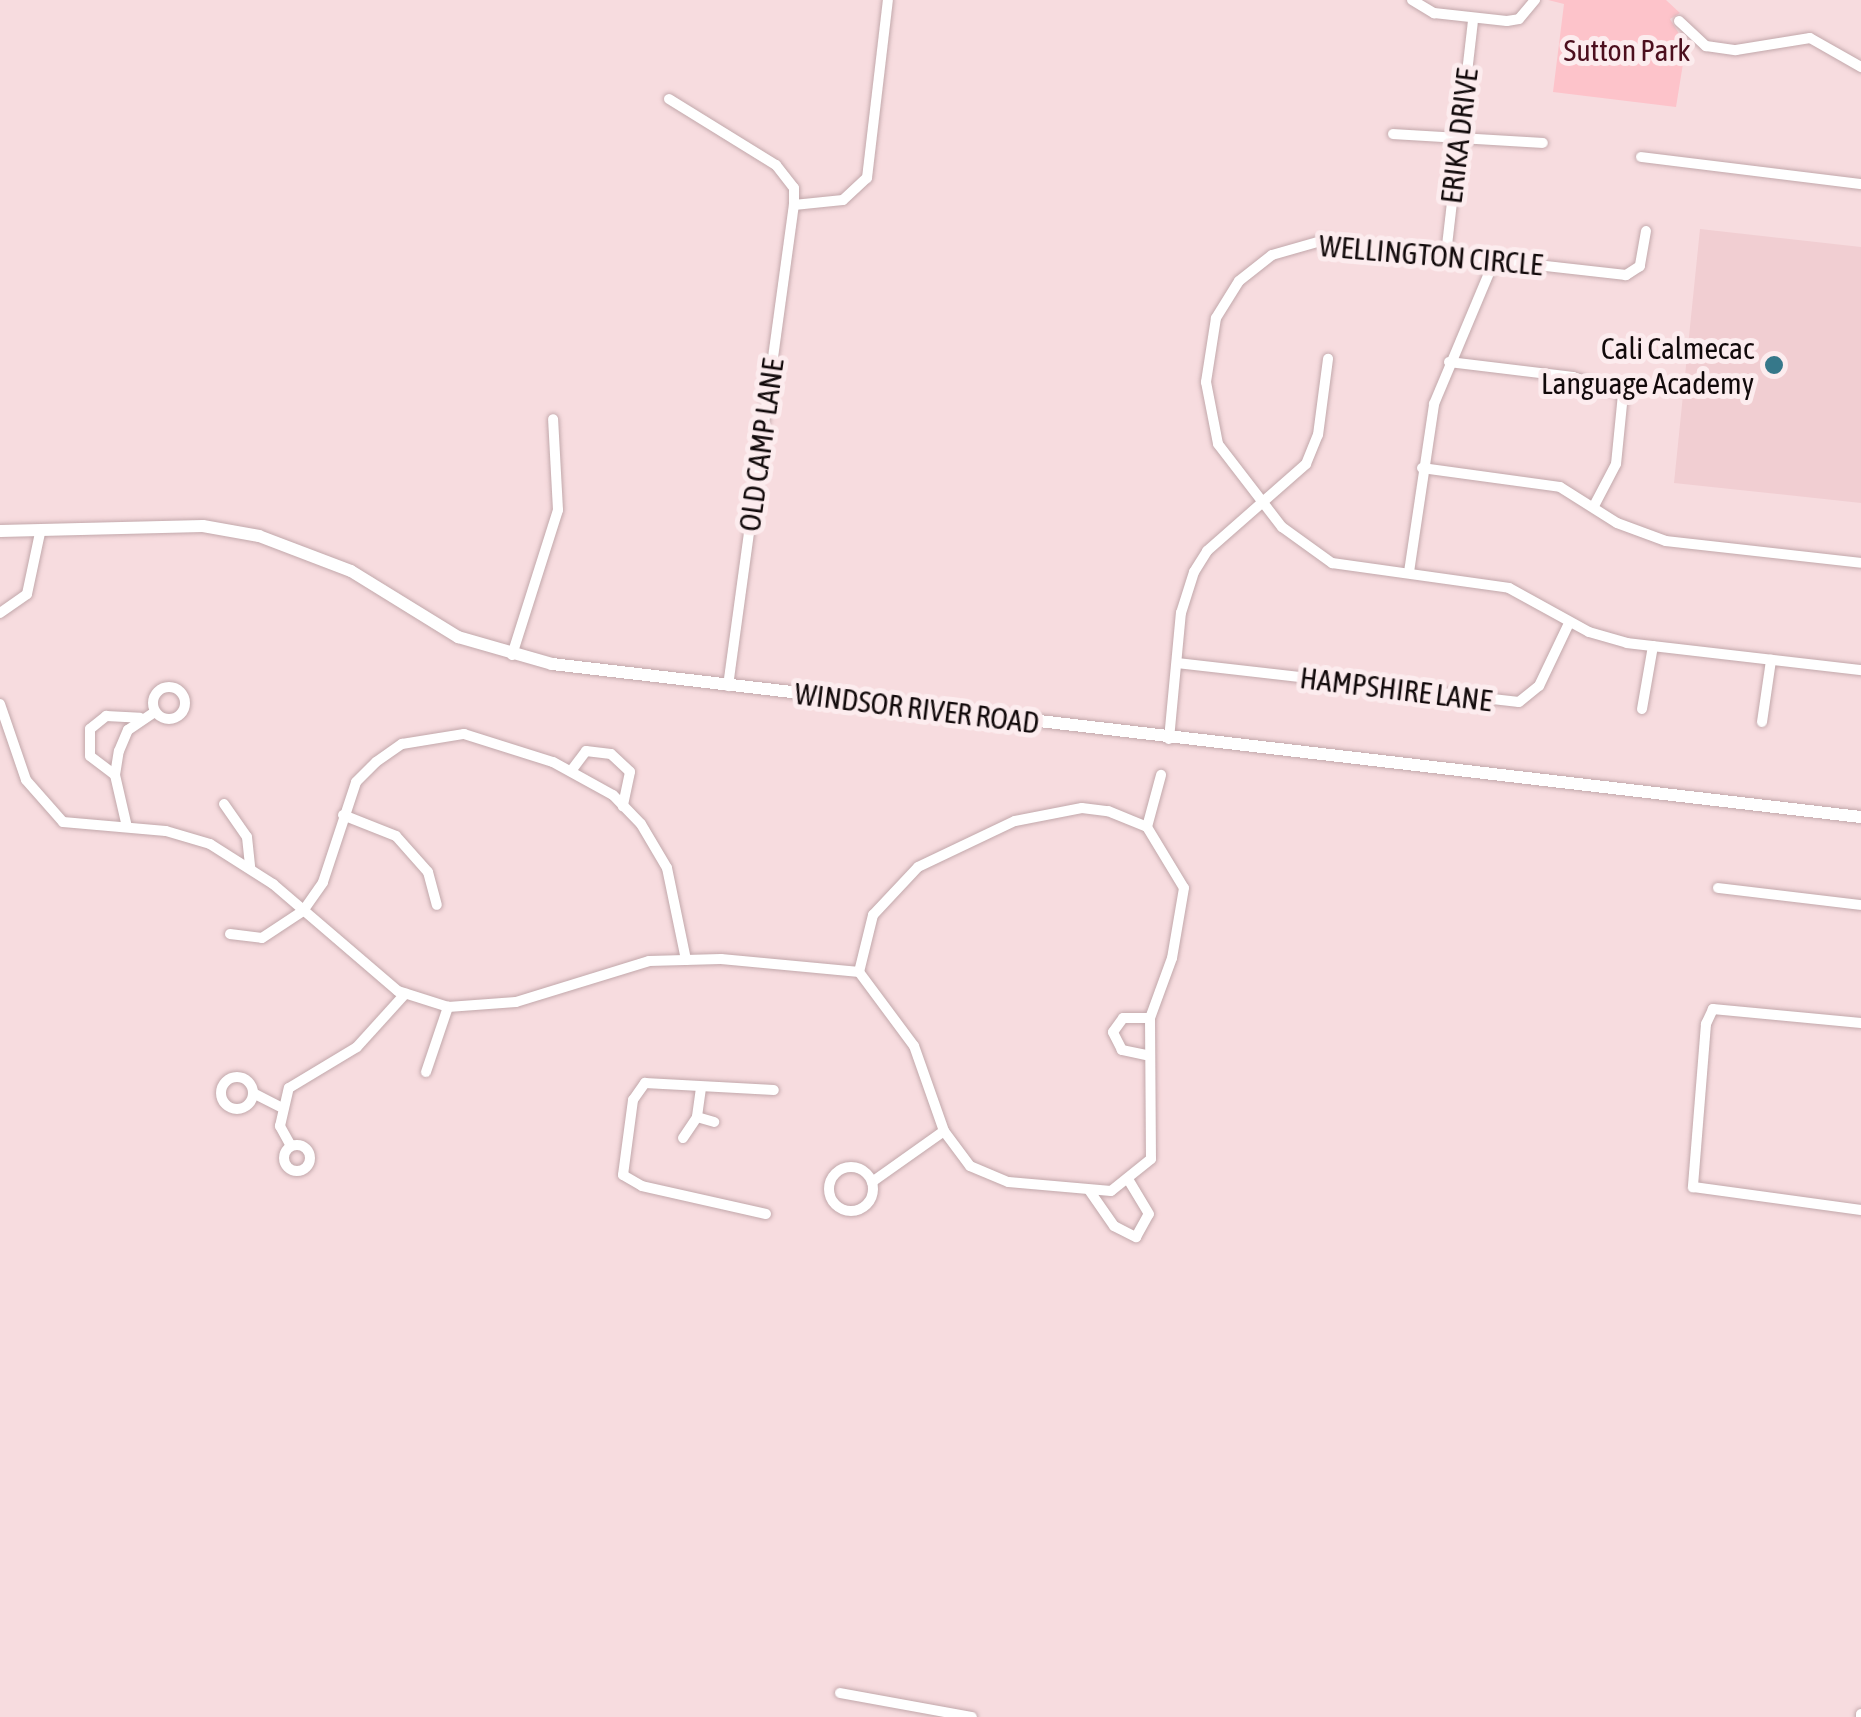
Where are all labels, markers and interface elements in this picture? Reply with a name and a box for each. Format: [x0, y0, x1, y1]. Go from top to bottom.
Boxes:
park label: Sutton Park [1564, 32, 1690, 68]
street label: ERIKA DRIVE [1433, 66, 1485, 206]
street label: WELLINGTON CIRCLE [1318, 227, 1544, 283]
place label: Cali Calmecac Language Academy [1541, 330, 1754, 400]
marker: Cali Calmecac Language Academy [1763, 354, 1785, 376]
street label: OLD CAMP LANE [731, 356, 791, 534]
street label: HAMPSHIRE LANE [1298, 659, 1494, 719]
street label: WINDSOR RIVER ROAD [793, 675, 1041, 741]

